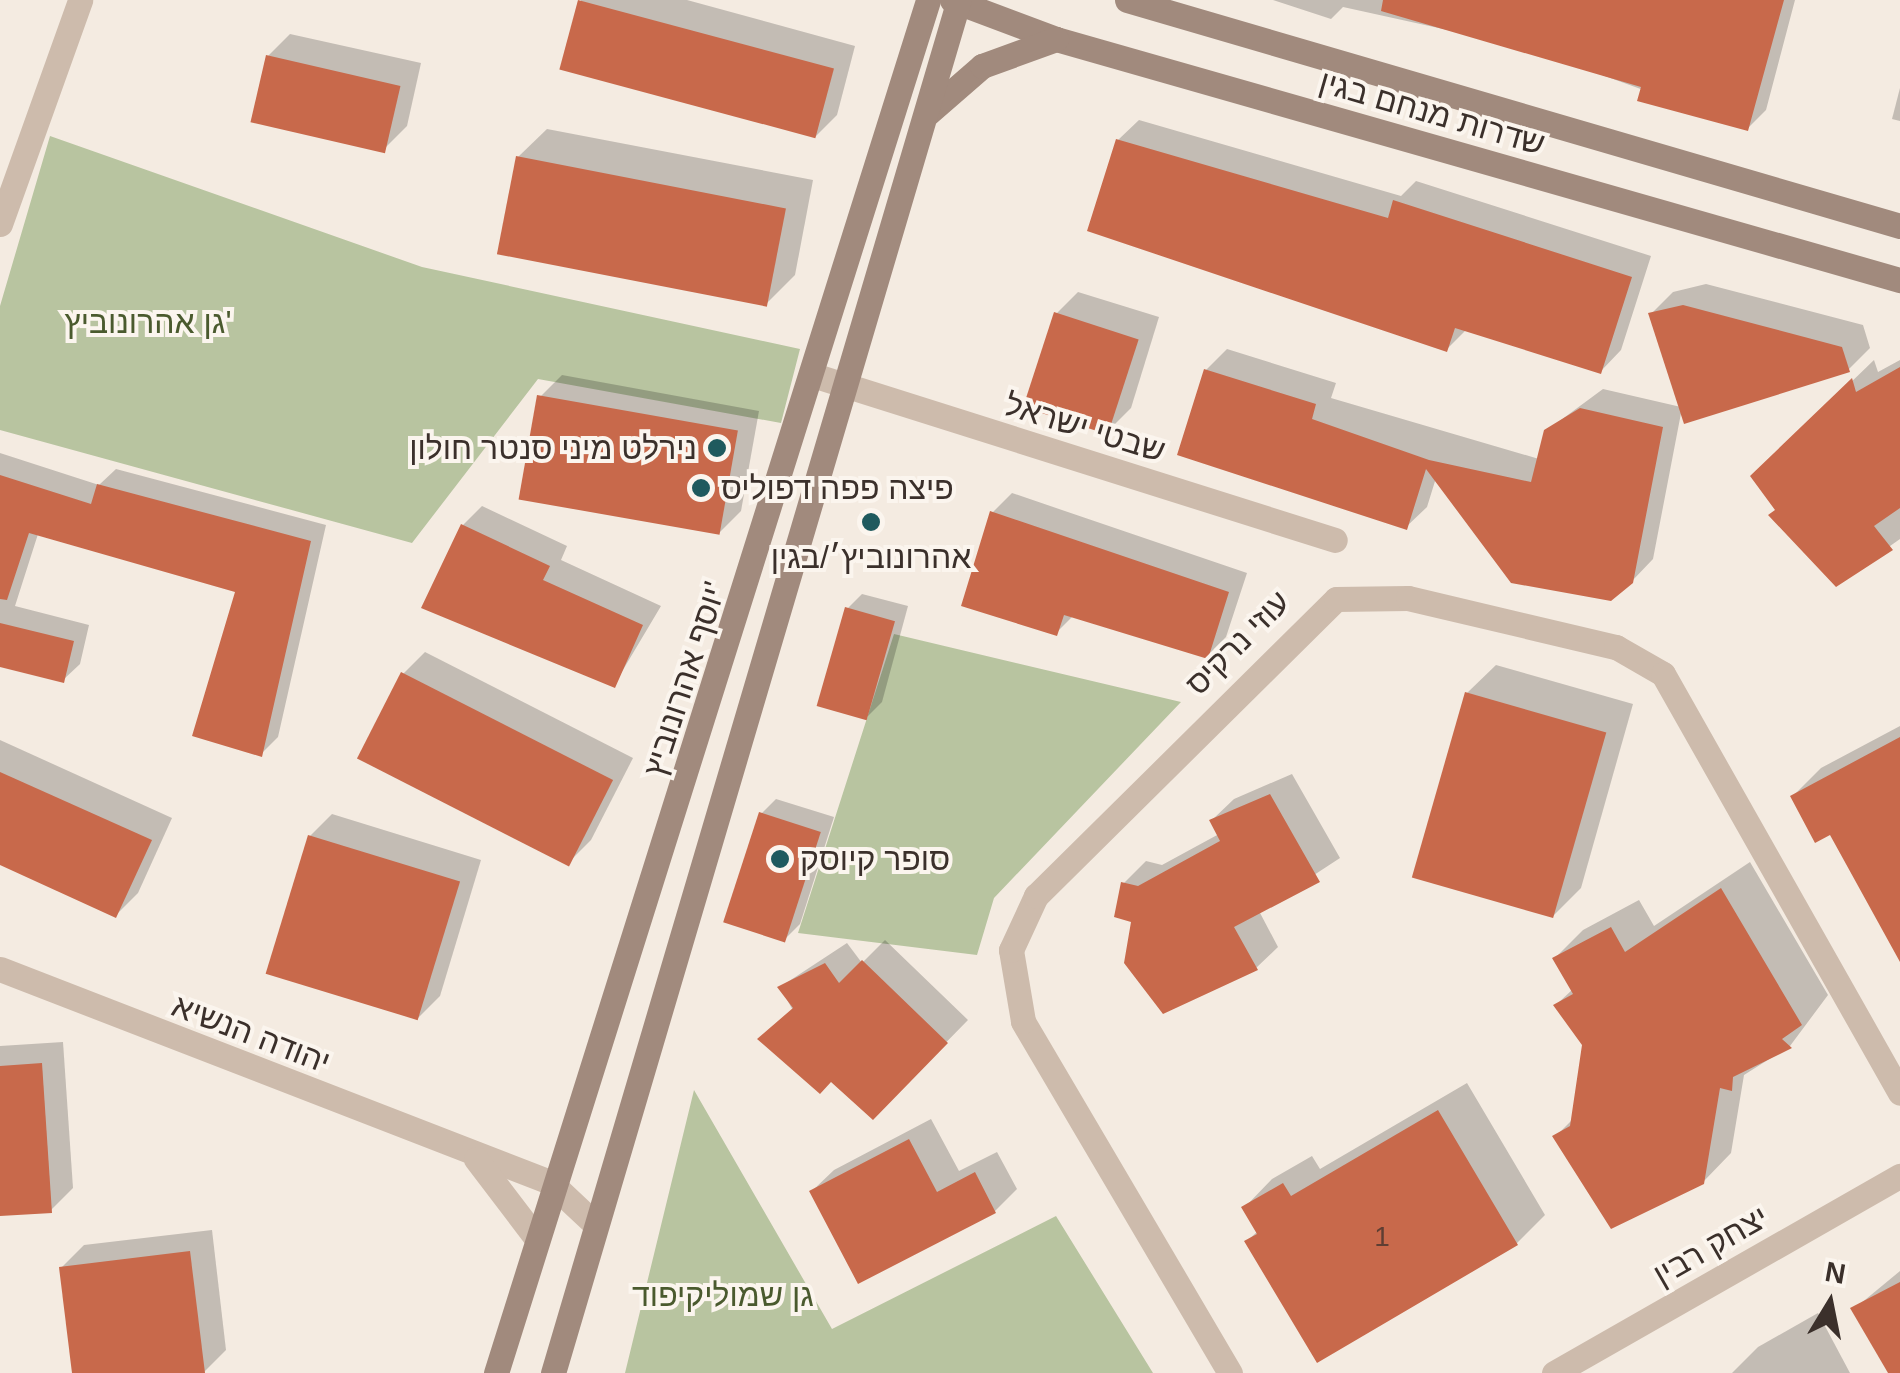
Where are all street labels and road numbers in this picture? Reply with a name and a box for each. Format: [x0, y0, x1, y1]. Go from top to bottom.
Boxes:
street label: שדרות מנחם בגין [1315, 62, 1549, 164]
street label: שבטי ישראל [1000, 385, 1170, 471]
street label: יוסף אהרונוביץ' [635, 577, 735, 781]
street label: עוזי נרקיס [1178, 583, 1298, 703]
street label: יהודה הנשיא [167, 986, 335, 1082]
street label: יצחק רבין [1647, 1198, 1775, 1294]

